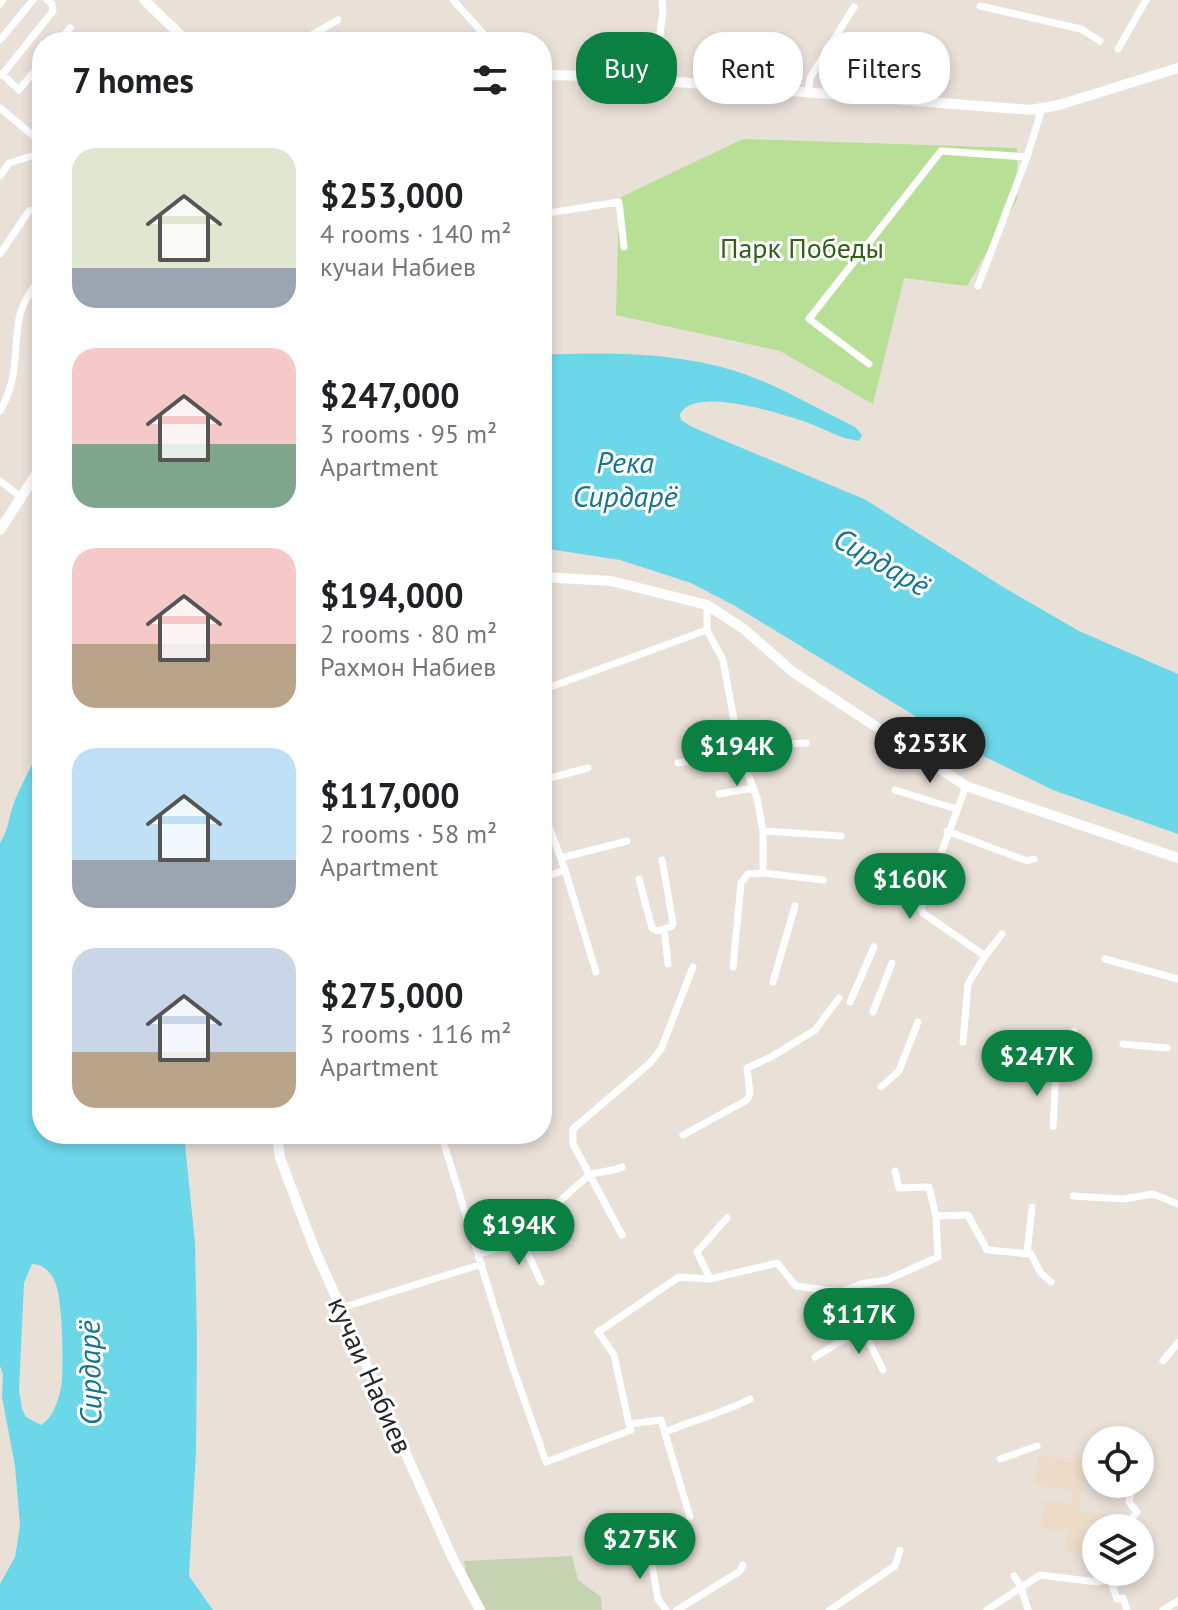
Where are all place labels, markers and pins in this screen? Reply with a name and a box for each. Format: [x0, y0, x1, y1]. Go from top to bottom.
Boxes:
pin: $253K [874, 717, 986, 785]
pin: $194K [681, 720, 793, 788]
pin: $160K [854, 853, 966, 921]
pin: $247K [981, 1030, 1093, 1098]
pin: $194K [463, 1199, 575, 1267]
pin: $117K [803, 1288, 915, 1356]
pin: $275K [584, 1513, 696, 1581]

